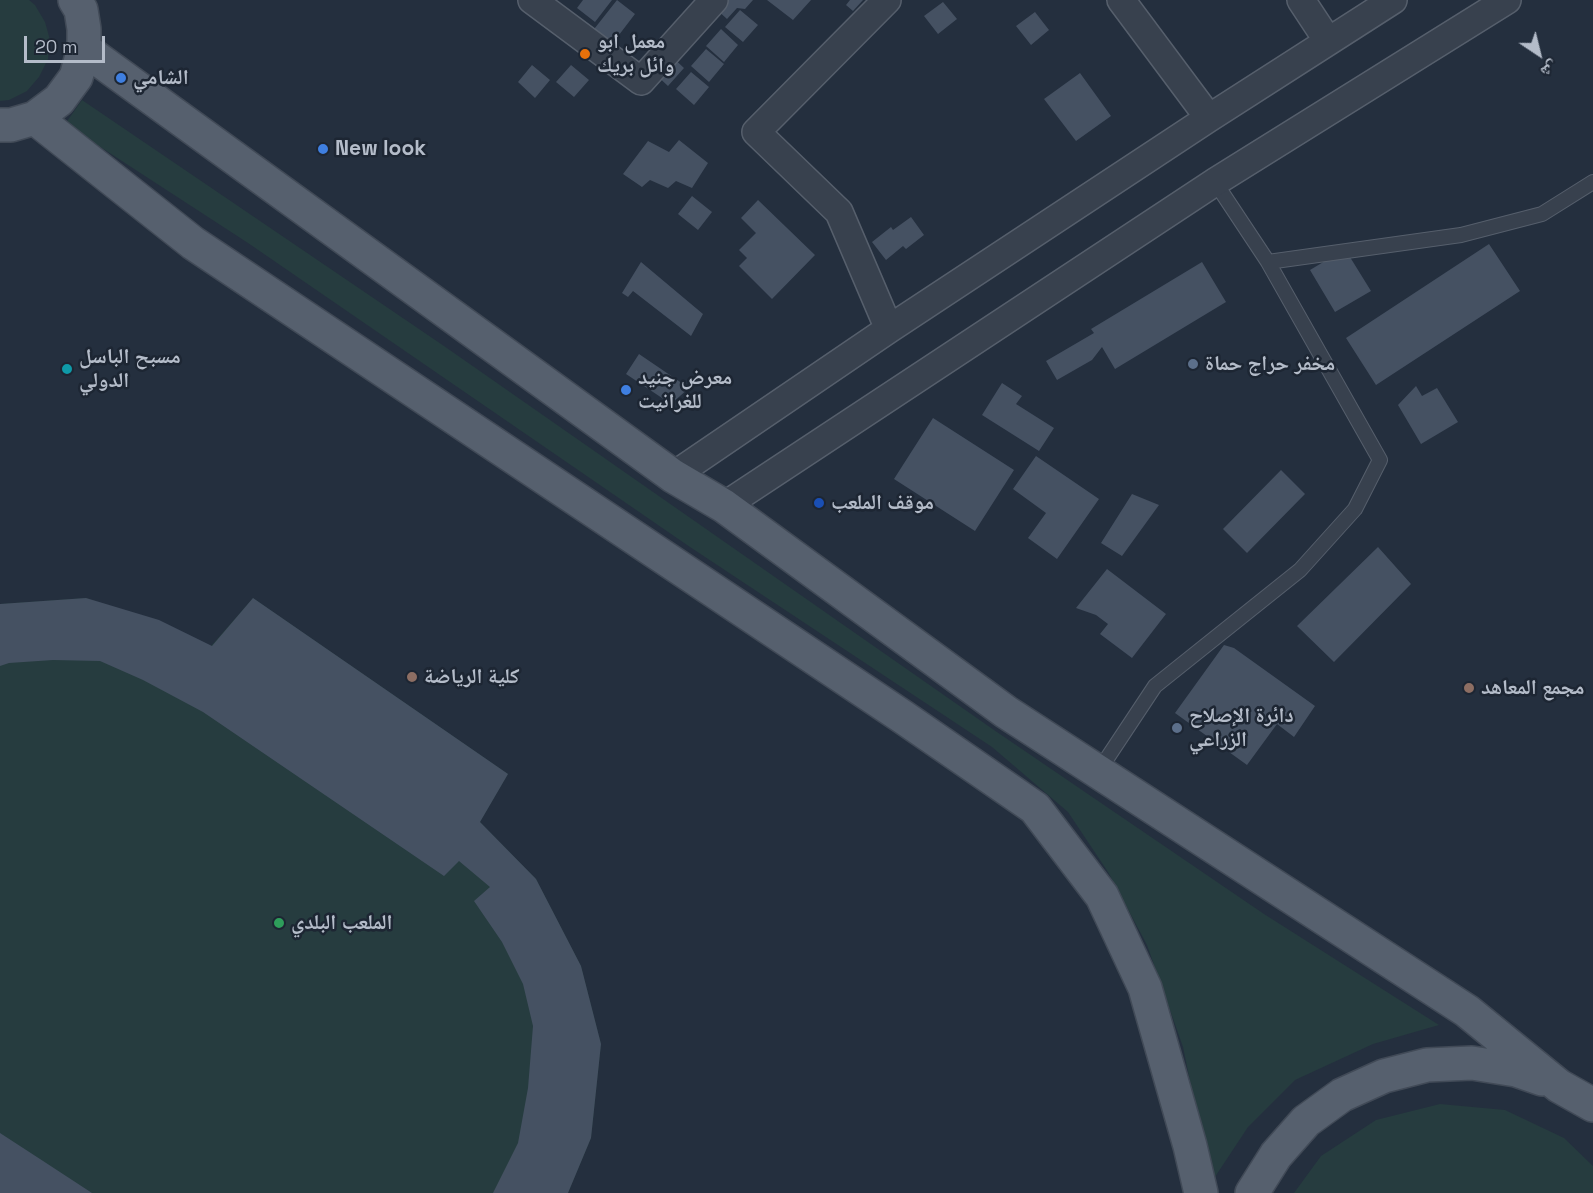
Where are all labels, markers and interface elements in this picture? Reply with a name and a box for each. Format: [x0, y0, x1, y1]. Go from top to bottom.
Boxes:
scale bar [27, 24, 108, 62]
north arrow [1509, 24, 1569, 84]
place label: معمل ابو وائل بريك [597, 29, 674, 79]
text: 20 m [35, 35, 78, 58]
marker: معمل ابو وائل بريك [578, 47, 592, 61]
text: ش [1537, 56, 1563, 83]
place label: الشامي [133, 65, 189, 91]
marker: الشامي [114, 71, 128, 85]
place label: New look [335, 136, 426, 162]
marker: New look [316, 142, 330, 156]
place label: مسبح الباسل الدولي [79, 344, 181, 394]
place label: مخفر حراج حماة [1205, 351, 1335, 377]
marker: مخفر حراج حماة [1186, 357, 1200, 371]
marker: مسبح الباسل الدولي [60, 362, 74, 376]
place label: معرض جنيد للغرانيت [638, 365, 732, 415]
marker: معرض جنيد للغرانيت [619, 383, 633, 397]
place label: موقف الملعب [831, 490, 934, 516]
marker: موقف الملعب [812, 496, 826, 510]
place label: كلية الرياضة [424, 664, 520, 690]
marker: كلية الرياضة [405, 670, 419, 684]
place label: مجمع المعاهد [1481, 675, 1584, 701]
marker: مجمع المعاهد [1462, 681, 1476, 695]
place label: دائرة الإصلاح الزراعي [1189, 703, 1294, 753]
marker: دائرة الإصلاح الزراعي [1170, 721, 1184, 735]
place label: الملعب البلدي [291, 910, 393, 936]
marker: الملعب البلدي [272, 916, 286, 930]

